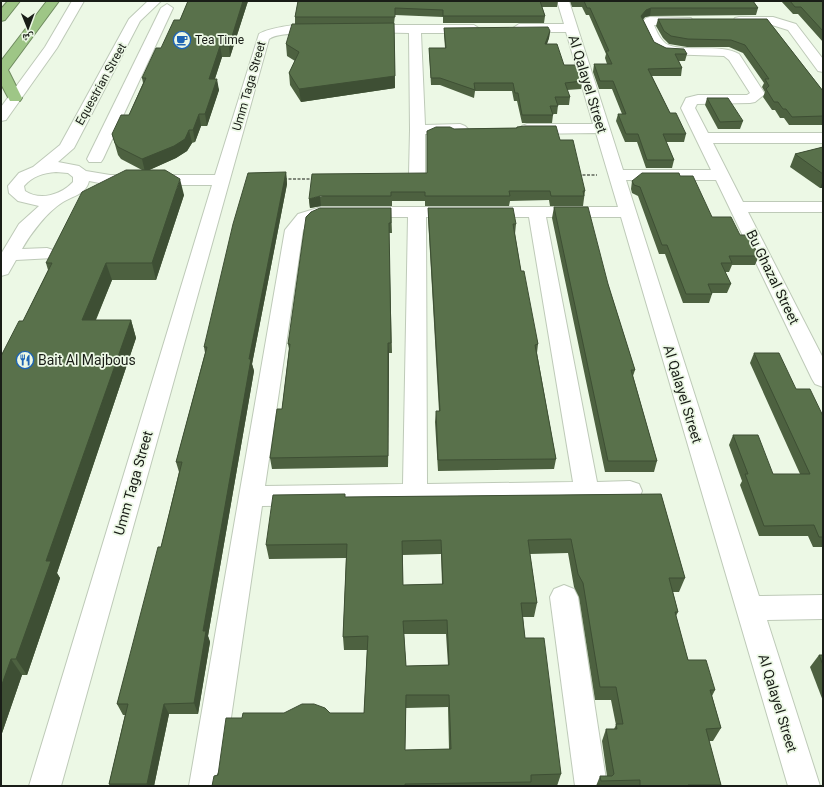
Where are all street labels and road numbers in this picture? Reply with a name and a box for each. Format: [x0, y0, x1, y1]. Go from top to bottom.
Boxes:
street label: Al Qalayel Street [565, 33, 611, 135]
street label: Umm Taga Street [230, 40, 268, 132]
street label: Equestrian Street [73, 41, 129, 127]
street label: Bu Ghazal Street [743, 227, 803, 327]
street label: Al Qalayel Street [660, 343, 706, 445]
street label: Umm Taga Street [110, 429, 156, 537]
street label: Al Qalayel Street [755, 652, 801, 754]

